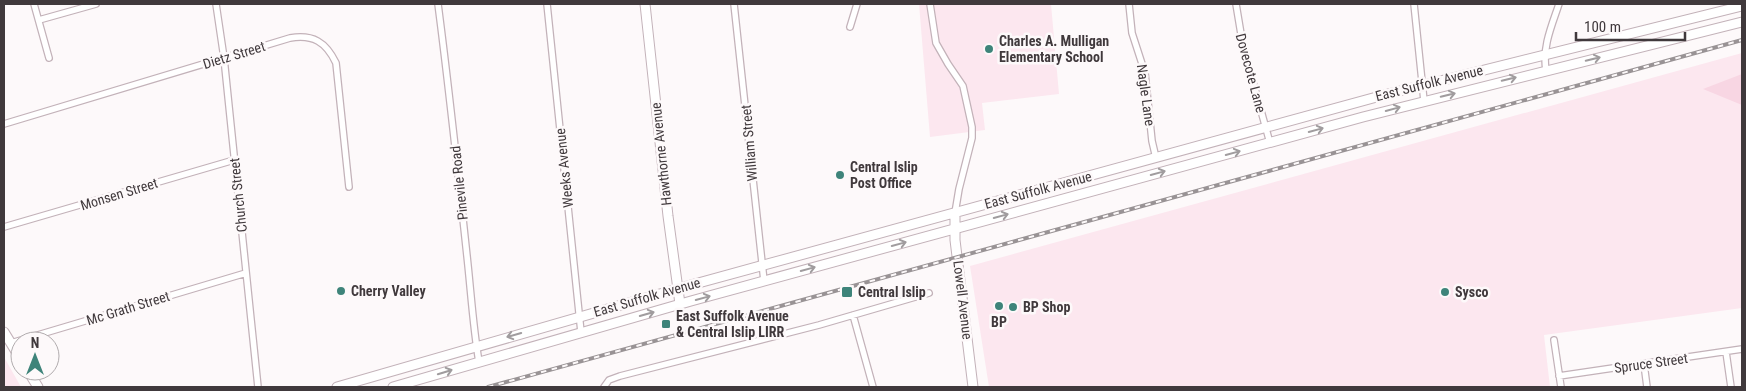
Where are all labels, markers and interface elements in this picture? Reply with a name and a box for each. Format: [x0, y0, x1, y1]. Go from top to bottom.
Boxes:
scale bar [1576, 10, 1685, 42]
text: 100 m [1584, 18, 1621, 36]
street label: Dovecote Lane [1233, 32, 1269, 115]
place label: Charles A. Mulligan Elementary School [999, 33, 1109, 65]
street label: Dietz Street [201, 38, 267, 72]
marker: Charles A. Mulligan Elementary School [983, 43, 995, 55]
one-way arrow [1585, 54, 1601, 63]
street label: East Suffolk Avenue [1374, 62, 1485, 104]
street label: Nagle Lane [1134, 63, 1158, 127]
one-way arrow [1501, 74, 1517, 84]
one-way arrow [1440, 90, 1456, 99]
street label: Hawthorne Avenue [648, 101, 674, 206]
street label: William Street [738, 104, 760, 182]
one-way arrow [1385, 104, 1401, 113]
one-way arrow [1308, 124, 1324, 134]
street label: Weeks Avenue [552, 127, 576, 209]
street label: Pinevile Road [447, 145, 471, 221]
one-way arrow [1224, 147, 1240, 157]
street label: Church Street [226, 157, 250, 233]
place label: Central Islip Post Office [850, 159, 918, 191]
street label: East Suffolk Avenue [983, 168, 1094, 212]
one-way arrow [1149, 168, 1165, 177]
marker: Central Islip Post Office [834, 169, 846, 181]
street label: Monsen Street [78, 175, 160, 213]
one-way arrow [992, 211, 1008, 220]
one-way arrow [890, 239, 906, 249]
street label: Lowell Avenue [950, 260, 976, 341]
one-way arrow [800, 264, 816, 274]
street label: East Suffolk Avenue [592, 274, 703, 320]
place label: Cherry Valley [351, 283, 426, 299]
place label: Central Islip [858, 284, 926, 300]
place label: Sysco [1455, 284, 1489, 300]
marker: Cherry Valley [335, 285, 347, 297]
marker: Central Islip [840, 285, 854, 299]
marker: Sysco [1439, 286, 1451, 298]
street label: Mc Grath Street [84, 288, 172, 328]
one-way arrow [695, 292, 711, 302]
place label: BP Shop [1023, 299, 1070, 315]
marker: BP [993, 300, 1005, 312]
marker: BP Shop [1007, 301, 1019, 313]
one-way arrow [639, 308, 655, 318]
place label: East Suffolk Avenue & Central Islip LIRR [676, 308, 789, 340]
place label: BP [991, 314, 1007, 330]
marker: East Suffolk Avenue & Central Islip LIRR [660, 318, 672, 330]
north arrow [10, 331, 60, 381]
one-way arrow [507, 331, 523, 340]
text: N [31, 335, 39, 351]
street label: Spruce Street [1613, 350, 1689, 376]
one-way arrow [437, 367, 453, 376]

